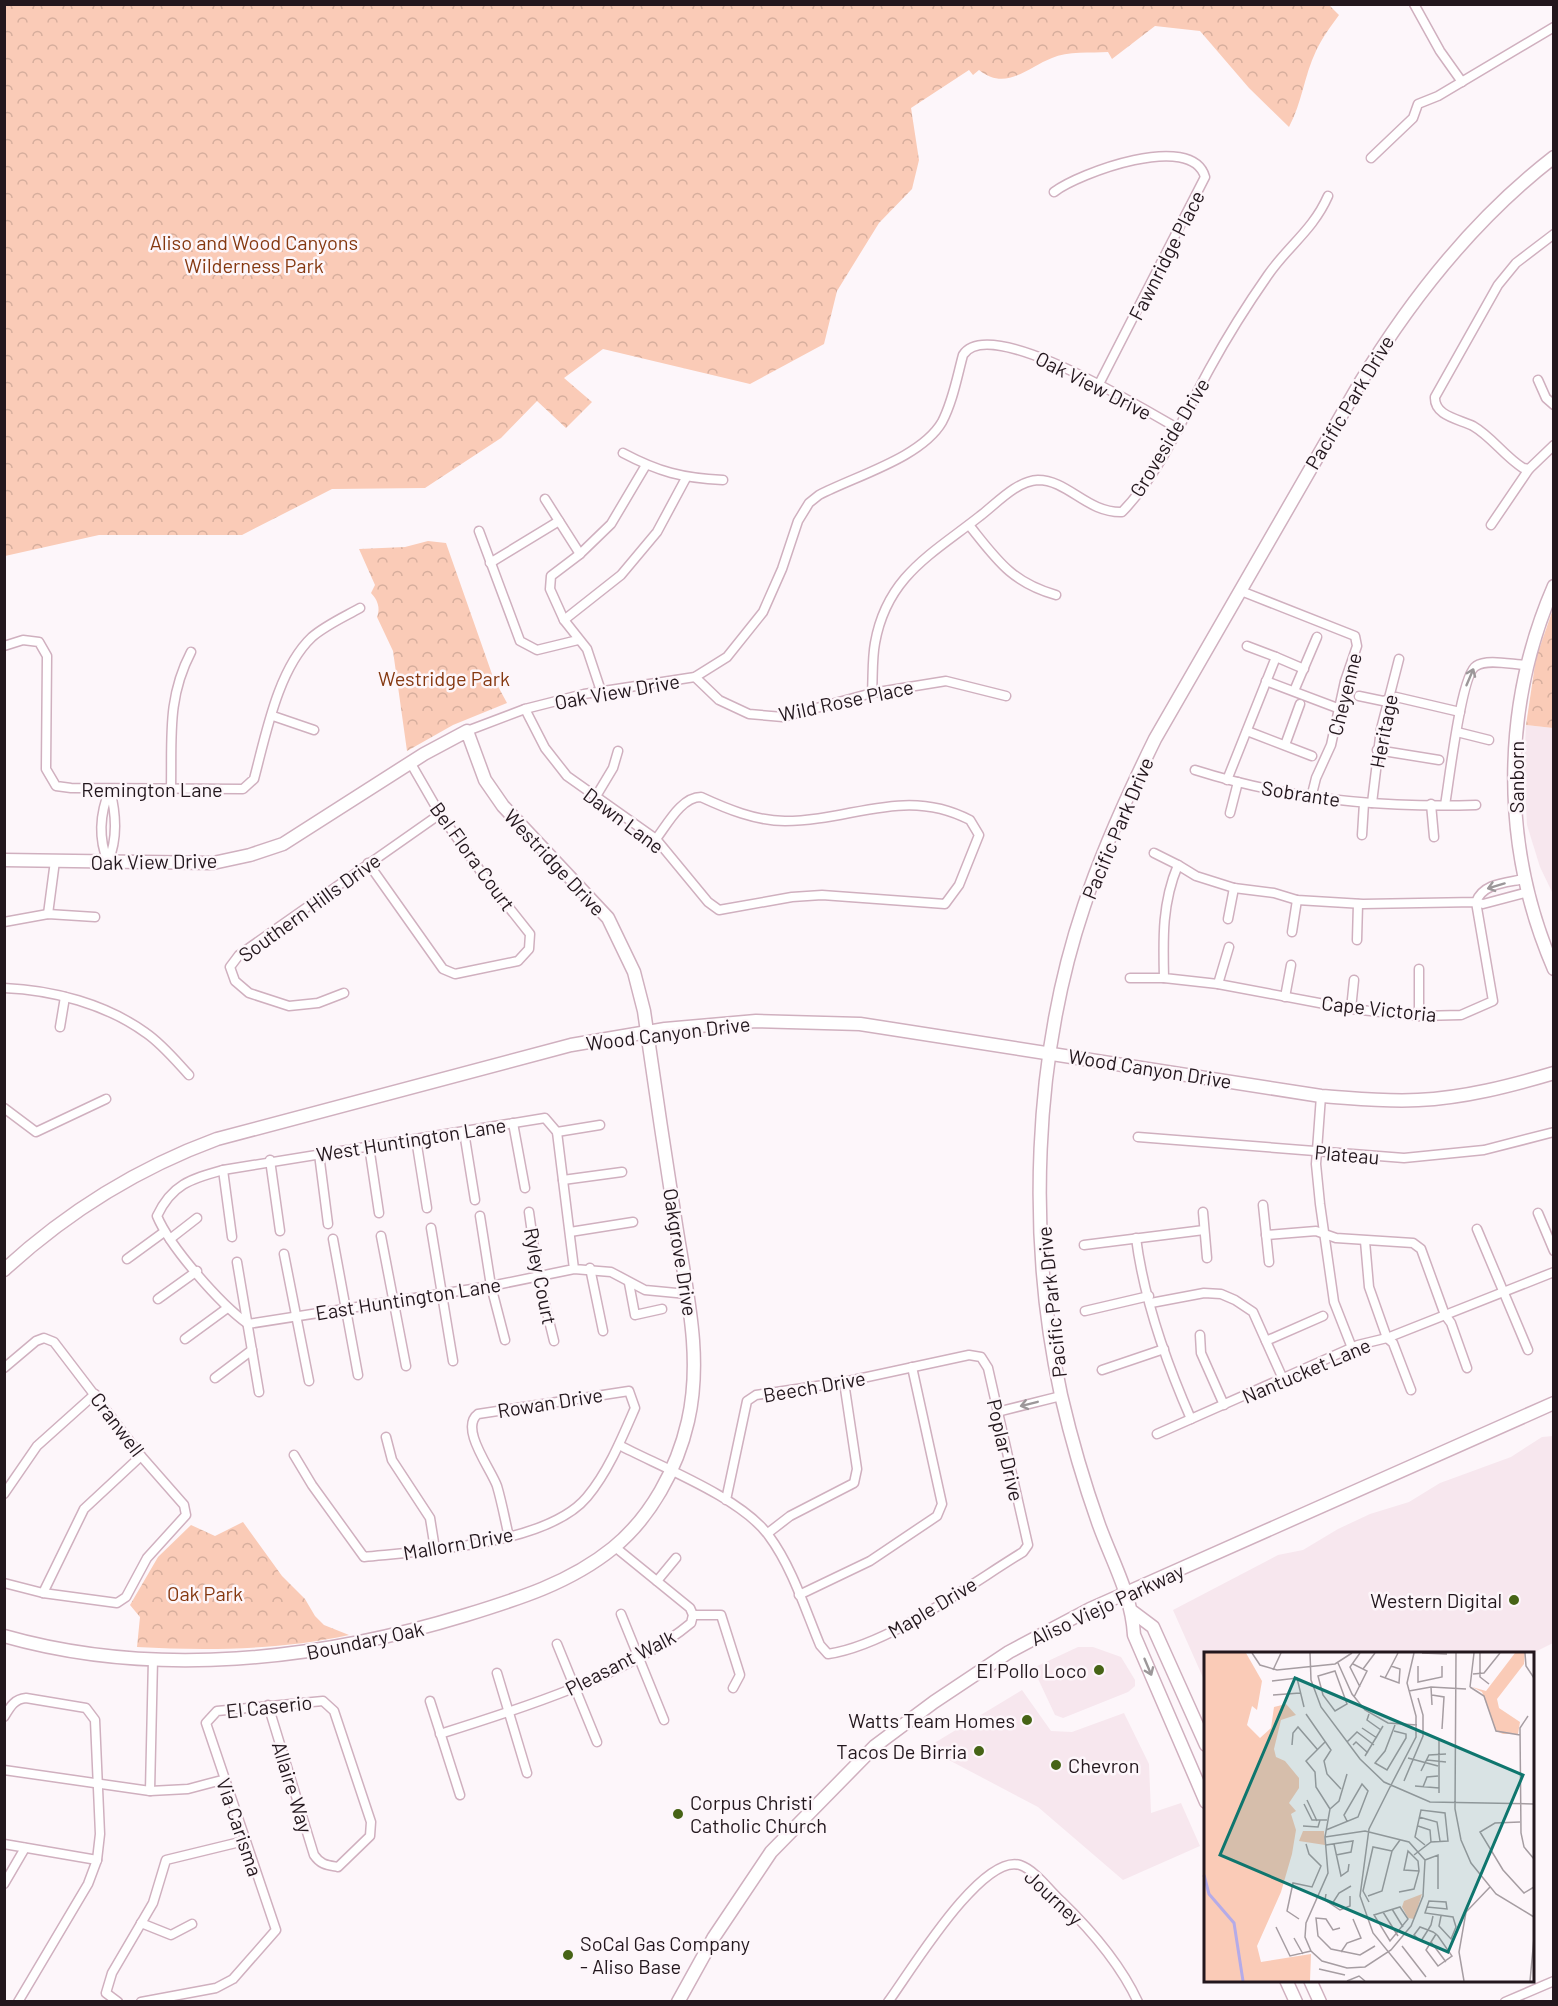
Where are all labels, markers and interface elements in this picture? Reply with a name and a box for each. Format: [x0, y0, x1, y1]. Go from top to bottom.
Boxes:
street label: Fawnridge Place [1123, 186, 1209, 324]
park label: Aliso and Wood Canyons Wilderness Park [150, 230, 358, 277]
street label: Pacific Park Drive [1300, 331, 1398, 473]
street label: Oak View Drive [1032, 346, 1156, 424]
street label: Groveside Drive [1124, 373, 1214, 501]
street label: Cheyenne [1322, 650, 1366, 738]
park label: Westridge Park [378, 666, 510, 690]
street label: Oak View Drive [552, 668, 682, 714]
one-way arrow [1465, 668, 1476, 686]
street label: Wild Rose Place [776, 674, 916, 726]
street label: Heritage [1364, 692, 1402, 770]
street label: Sanborn [1504, 741, 1528, 813]
street label: Pacific Park Drive [1076, 753, 1158, 903]
street label: Sobrante [1260, 775, 1342, 811]
street label: Remington Lane [81, 777, 223, 801]
street label: Dawn Lane [579, 782, 669, 858]
street label: Bel Flora Court [425, 797, 521, 915]
street label: Westridge Drive [499, 804, 611, 920]
street label: Southern Hills Drive [233, 847, 385, 967]
street label: Oak View Drive [90, 848, 218, 874]
one-way arrow [1488, 881, 1506, 892]
street label: Cape Victoria [1320, 990, 1438, 1026]
street label: Wood Canyon Drive [585, 1011, 751, 1055]
street label: Wood Canyon Drive [1067, 1043, 1233, 1093]
street label: West Huntington Lane [314, 1112, 508, 1166]
street label: Plateau [1314, 1139, 1380, 1169]
street label: Oakgrove Drive [659, 1186, 703, 1318]
street label: Ryley Court [520, 1225, 562, 1327]
street label: Pacific Park Drive [1031, 1225, 1071, 1379]
street label: East Huntington Lane [314, 1272, 502, 1324]
street label: Nantucket Lane [1238, 1332, 1374, 1408]
street label: Beech Drive [761, 1365, 867, 1407]
street label: Rowan Drive [496, 1382, 604, 1422]
street label: Cranwell [86, 1387, 150, 1461]
street label: Poplar Drive [983, 1397, 1029, 1503]
one-way arrow [1020, 1398, 1039, 1410]
street label: Mallorn Drive [401, 1522, 515, 1564]
street label: Aliso Viejo Parkway [1026, 1558, 1188, 1650]
street label: Maple Drive [883, 1571, 981, 1643]
park label: Oak Park [167, 1581, 243, 1605]
place label: Western Digital [1370, 1588, 1502, 1612]
marker: Western Digital [1507, 1593, 1521, 1607]
street label: Boundary Oak [304, 1616, 426, 1664]
street label: Pleasant Walk [561, 1624, 679, 1700]
inset map [1204, 1652, 1534, 1982]
place label: El Pollo Loco [976, 1658, 1087, 1682]
one-way arrow [1143, 1658, 1154, 1676]
marker: El Pollo Loco [1092, 1663, 1106, 1677]
street label: El Caserio [225, 1690, 313, 1722]
place label: Watts Team Homes [848, 1708, 1015, 1732]
marker: Watts Team Homes [1020, 1713, 1034, 1727]
street label: Allaire Way [268, 1738, 318, 1836]
place label: Tacos De Birria [836, 1739, 967, 1763]
marker: Tacos De Birria [972, 1744, 986, 1758]
place label: Chevron [1068, 1753, 1140, 1777]
marker: Chevron [1049, 1758, 1063, 1772]
street label: Via Carisma [212, 1775, 268, 1879]
place label: Corpus Christi Catholic Church [690, 1790, 827, 1837]
marker: Corpus Christi Catholic Church [671, 1807, 685, 1821]
street label: Journey [1020, 1864, 1088, 1930]
place label: SoCal Gas Company - Aliso Base [580, 1931, 750, 1978]
marker: SoCal Gas Company - Aliso Base [561, 1948, 575, 1962]

